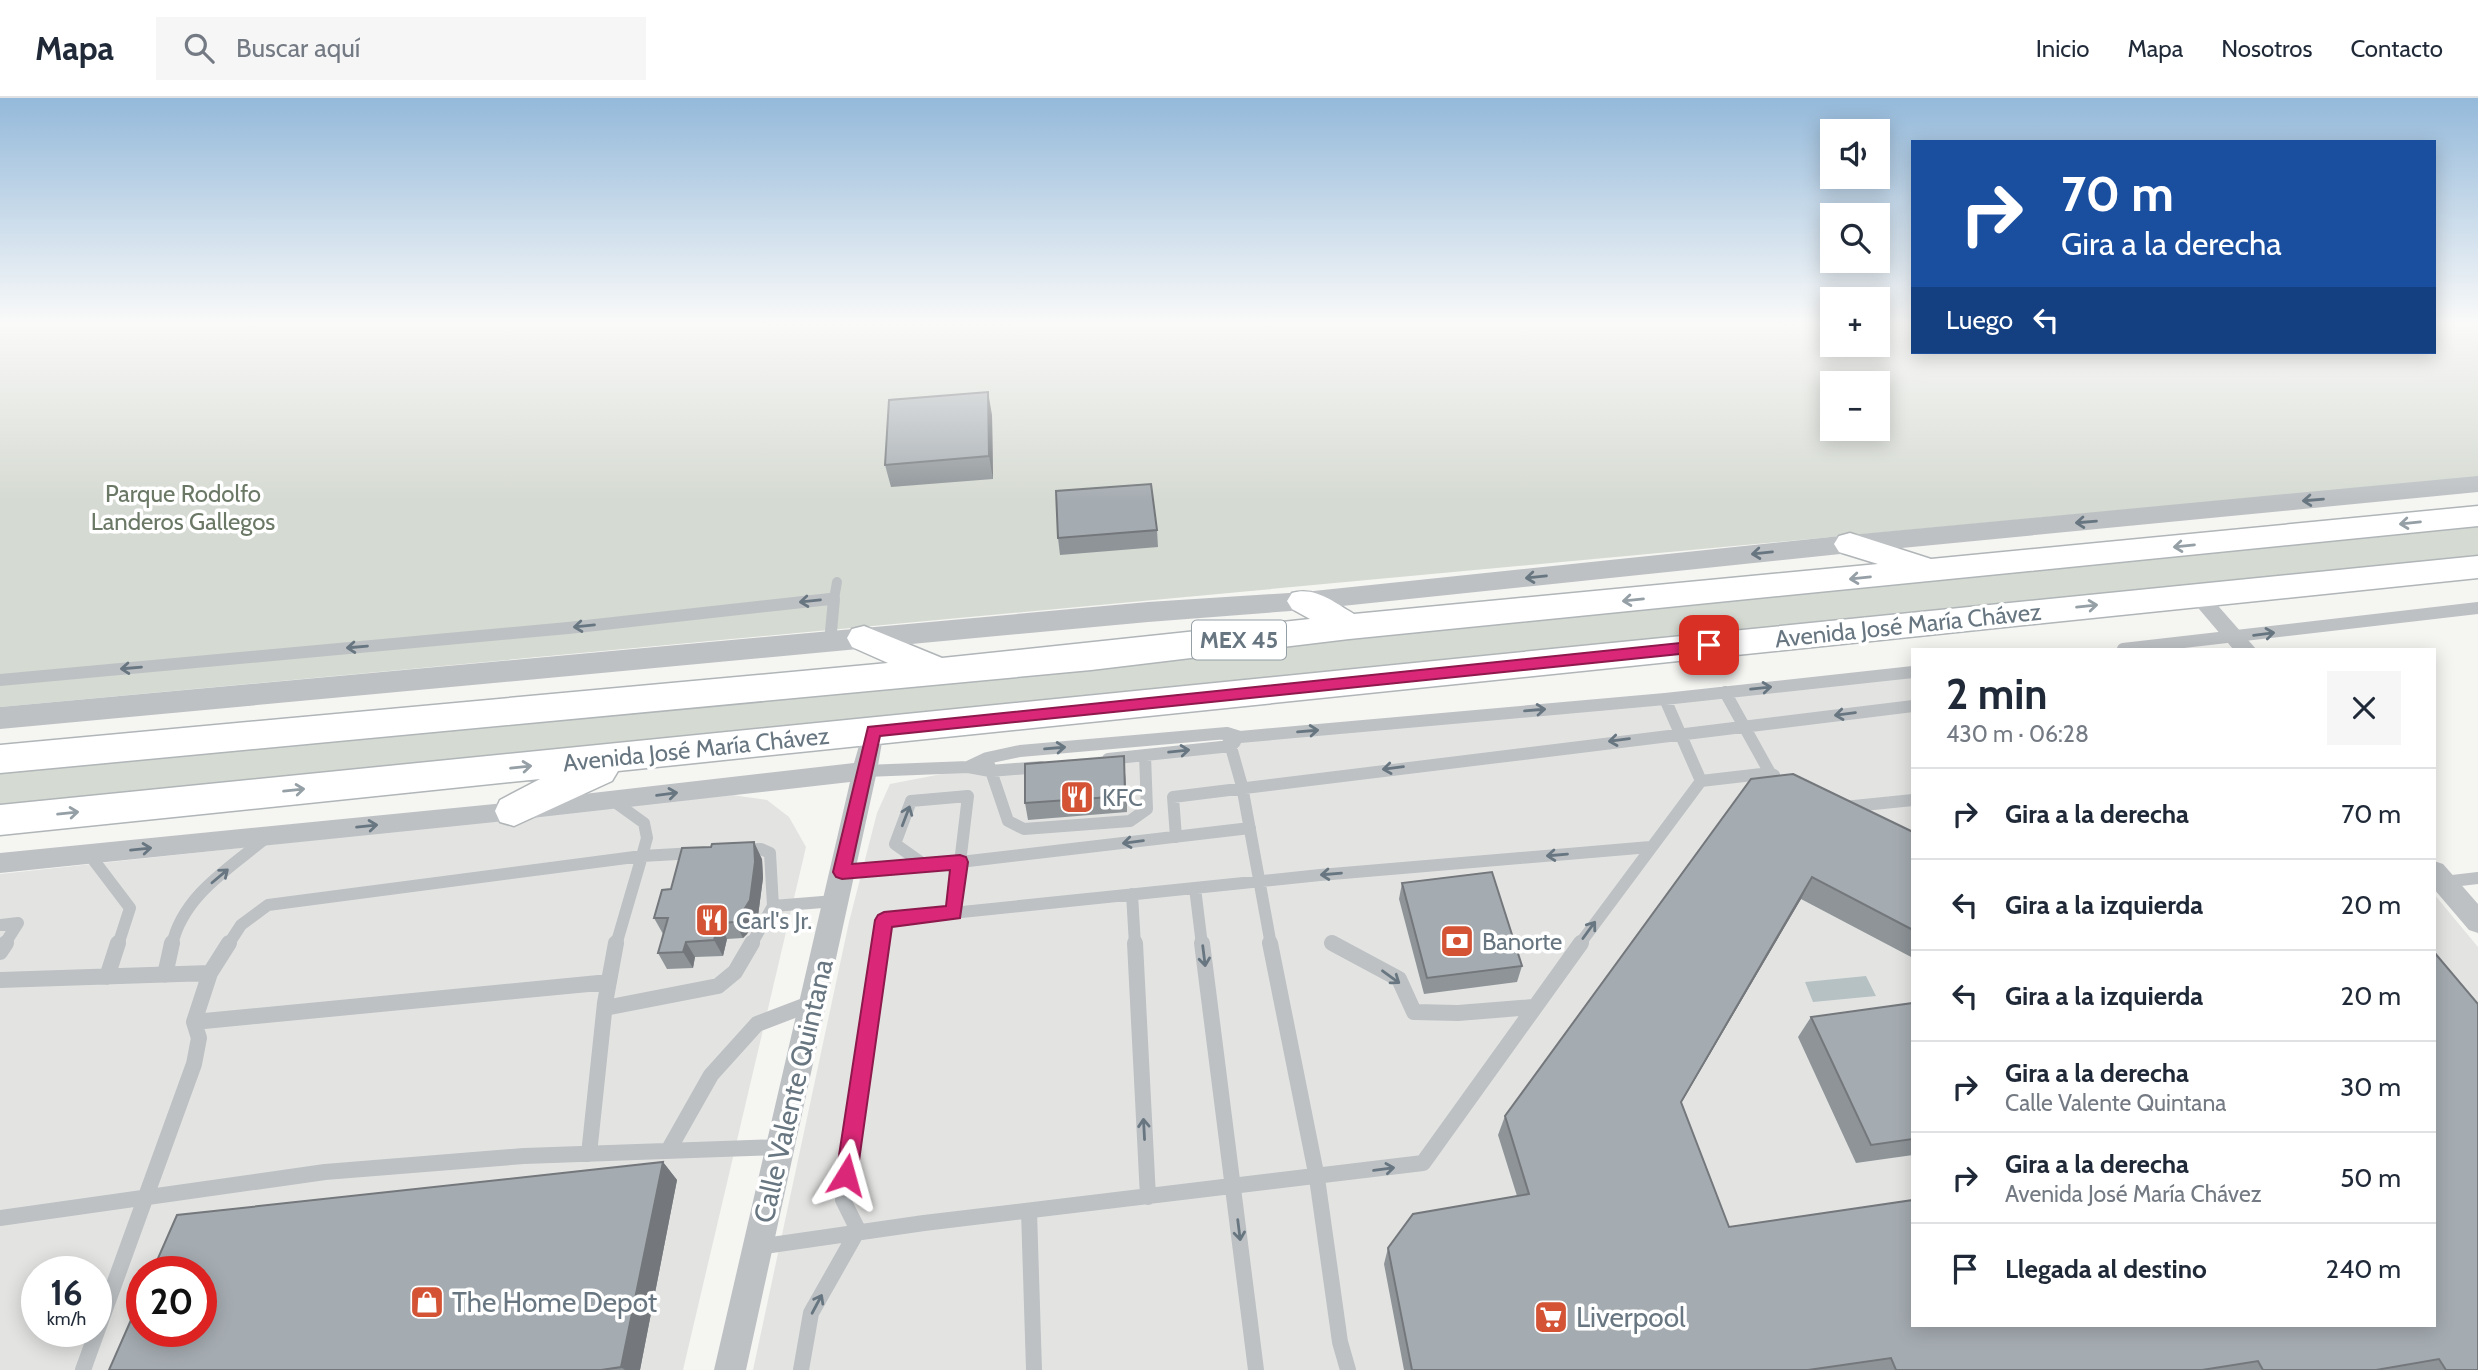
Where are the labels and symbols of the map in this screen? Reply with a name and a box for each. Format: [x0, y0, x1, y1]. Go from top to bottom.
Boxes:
park label: Parque Rodolfo Landeros Gallegos [91, 479, 275, 536]
one-way arrow [2302, 494, 2324, 507]
one-way arrow [2075, 516, 2098, 529]
one-way arrow [2399, 516, 2422, 529]
one-way arrow [2173, 539, 2196, 552]
one-way arrow [1751, 547, 1774, 560]
one-way arrow [1525, 571, 1548, 584]
one-way arrow [1849, 571, 1872, 584]
one-way arrow [1623, 594, 1645, 607]
one-way arrow [799, 595, 822, 608]
street label: Avenida José María Chávez [1773, 597, 2043, 653]
one-way arrow [2076, 600, 2098, 613]
pin [1679, 615, 1739, 675]
one-way arrow [573, 620, 595, 633]
road number: MEX 45 [1192, 620, 1286, 660]
one-way arrow [2253, 627, 2275, 640]
one-way arrow [346, 641, 369, 654]
one-way arrow [120, 662, 142, 675]
one-way arrow [1750, 682, 1772, 695]
one-way arrow [1523, 704, 1546, 717]
one-way arrow [1834, 708, 1857, 721]
street label: Avenida José María Chávez [561, 721, 831, 777]
one-way arrow [1297, 724, 1319, 737]
one-way arrow [1608, 734, 1631, 747]
one-way arrow [1043, 741, 1066, 754]
one-way arrow [1167, 745, 1190, 758]
one-way arrow [509, 760, 531, 773]
one-way arrow [1382, 761, 1405, 774]
restaurant icon: KFC [1058, 778, 1096, 816]
one-way arrow [282, 783, 305, 796]
place label: KFC [1102, 783, 1143, 812]
one-way arrow [655, 787, 678, 800]
one-way arrow [56, 806, 79, 819]
one-way arrow [900, 806, 913, 828]
one-way arrow [356, 820, 378, 833]
one-way arrow [1123, 835, 1145, 848]
one-way arrow [129, 842, 152, 855]
one-way arrow [1547, 849, 1569, 862]
one-way arrow [210, 868, 228, 883]
one-way arrow [1320, 868, 1343, 881]
restaurant icon: Carl's Jr. [693, 901, 731, 939]
place label: Carl's Jr. [736, 906, 812, 935]
one-way arrow [1582, 921, 1596, 940]
bank icon: Banorte [1438, 922, 1476, 960]
place label: Banorte [1482, 927, 1562, 956]
one-way arrow [1198, 944, 1211, 966]
street label: Calle Valente Quintana [746, 955, 840, 1226]
one-way arrow [1381, 969, 1401, 984]
one-way arrow [1138, 1118, 1151, 1141]
position arrow [809, 1138, 883, 1212]
one-way arrow [1372, 1162, 1395, 1175]
one-way arrow [1232, 1218, 1245, 1241]
speed limit sign: 20 [126, 1256, 217, 1347]
shop icon: The Home Depot [408, 1283, 446, 1321]
place label: The Home Depot [452, 1285, 657, 1319]
one-way arrow [810, 1294, 824, 1315]
supermarket icon: Liverpool [1532, 1298, 1570, 1336]
place label: Liverpool [1576, 1300, 1686, 1334]

